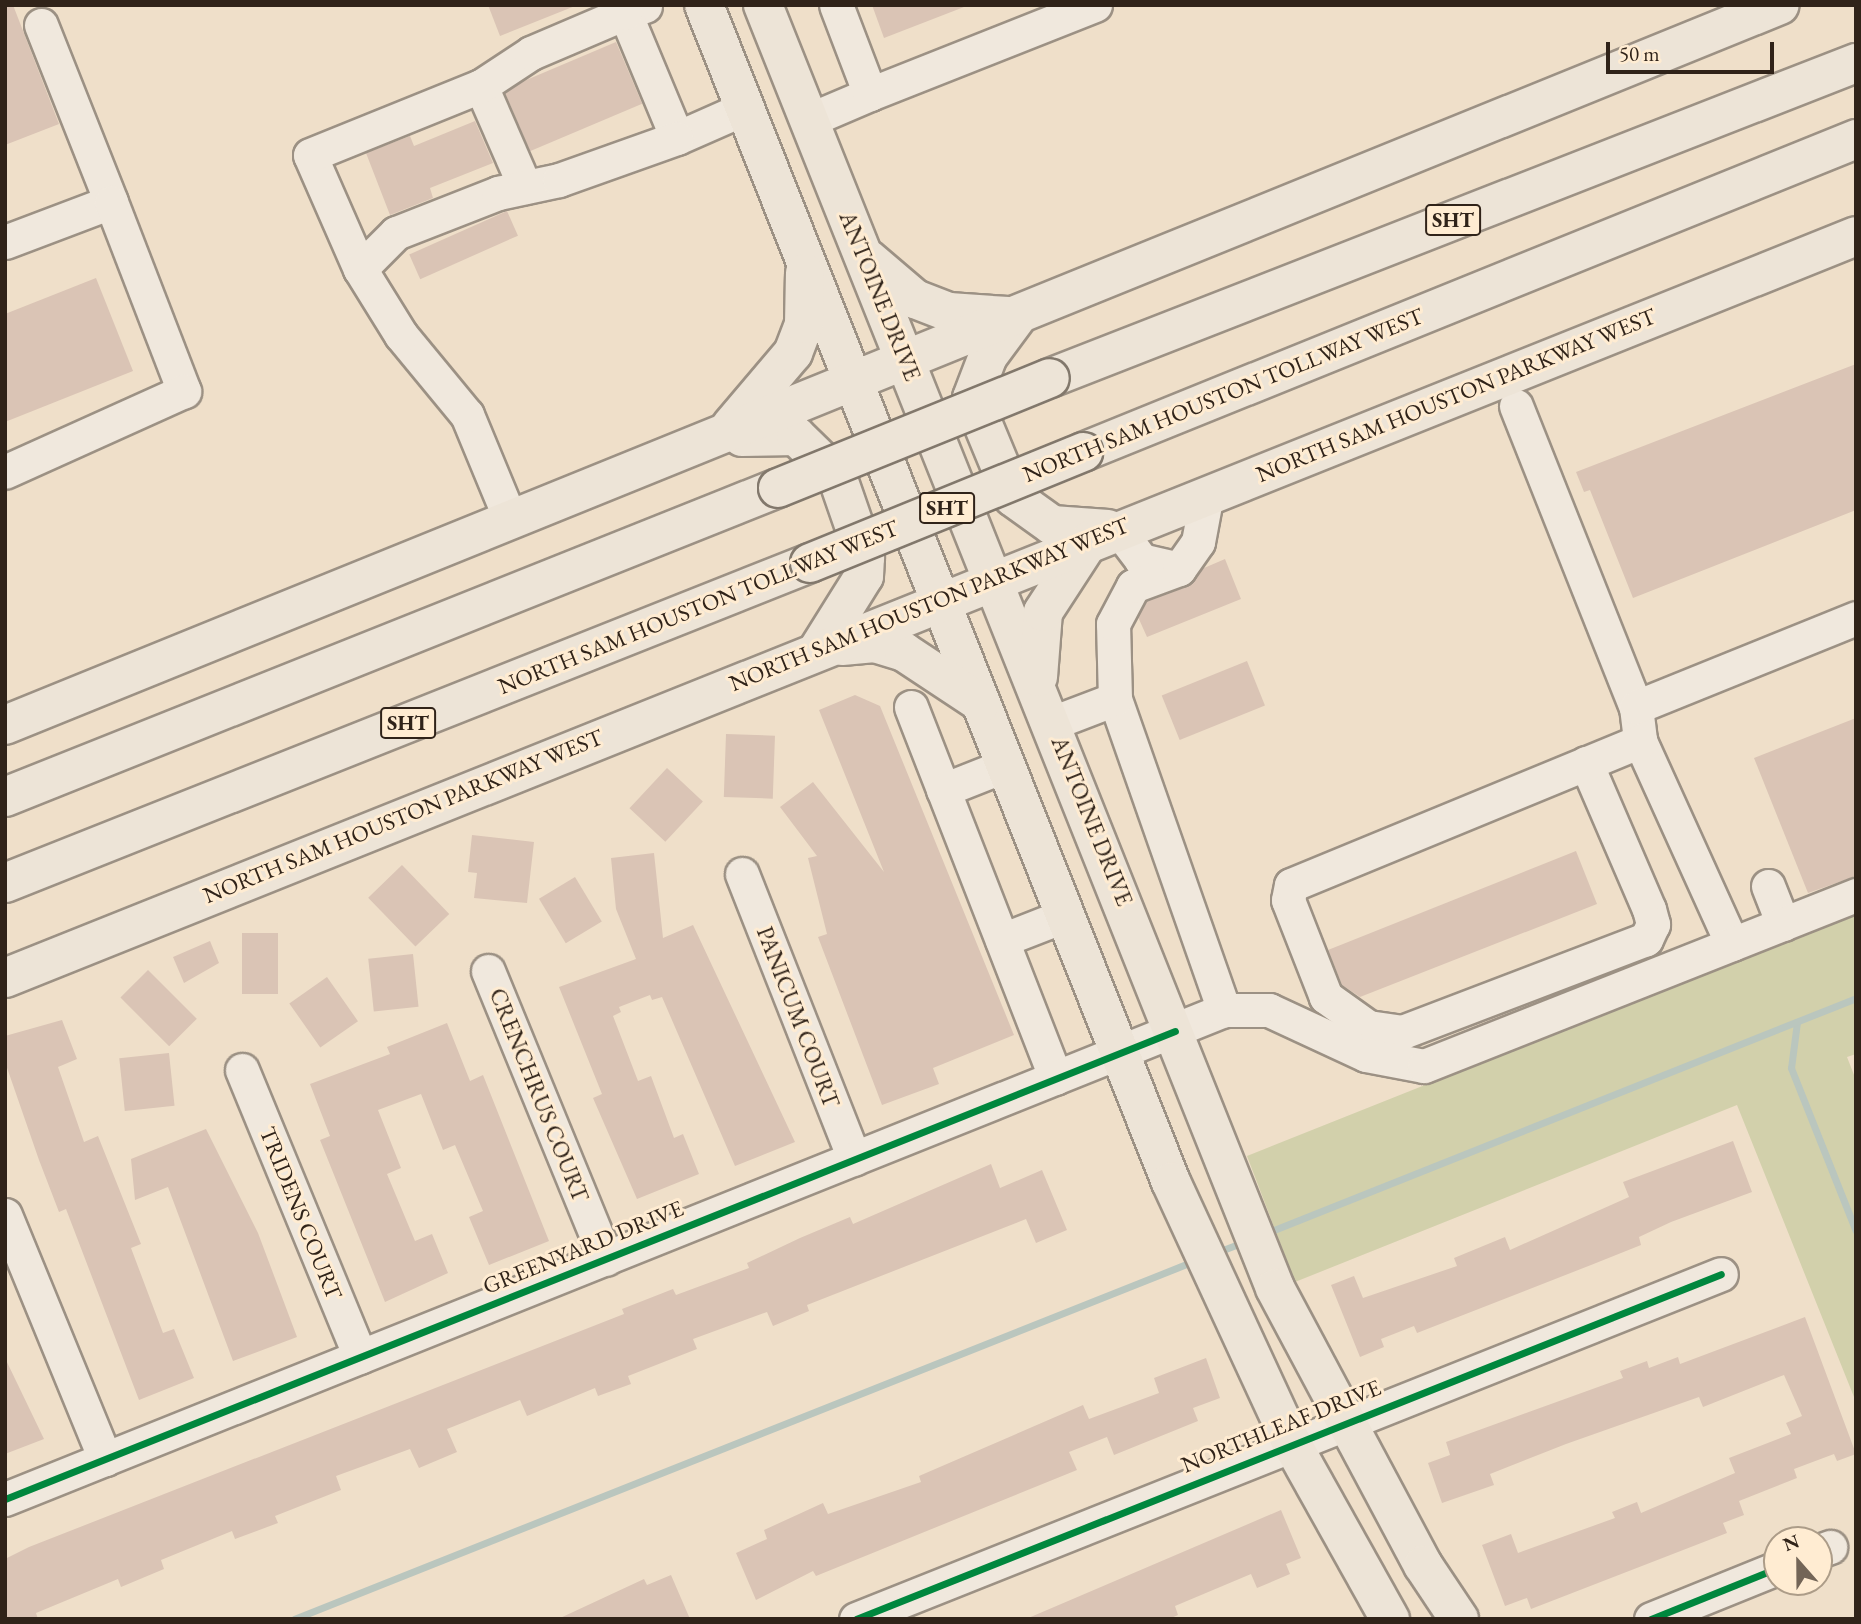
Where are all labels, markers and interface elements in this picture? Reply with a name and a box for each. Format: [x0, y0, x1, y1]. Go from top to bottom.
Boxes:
scale bar [1609, 28, 1777, 72]
text: 50 m [1619, 40, 1660, 67]
road number: SHT [1425, 202, 1481, 238]
street label: ANTOINE DRIVE [833, 207, 927, 385]
street label: NORTH SAM HOUSTON TOLLWAY WEST [1019, 302, 1427, 488]
street label: NORTH SAM HOUSTON PARKWAY WEST [1252, 302, 1660, 488]
road number: SHT [919, 490, 975, 526]
street label: NORTH SAM HOUSTON PARKWAY WEST [725, 511, 1133, 697]
street label: NORTH SAM HOUSTON TOLLWAY WEST [494, 514, 902, 700]
road number: SHT [380, 706, 436, 740]
street label: NORTH SAM HOUSTON PARKWAY WEST [199, 723, 607, 909]
street label: ANTOINE DRIVE [1045, 732, 1139, 910]
street label: PANICUM COURT [751, 923, 845, 1111]
street label: CRENCHRUS COURT [484, 984, 594, 1206]
street label: TRIDENS COURT [254, 1123, 348, 1303]
street label: GREENYARD DRIVE [479, 1194, 687, 1300]
street label: NORTHLEAF DRIVE [1177, 1373, 1385, 1479]
north arrow [1763, 1526, 1833, 1596]
text: N [1779, 1528, 1803, 1557]

